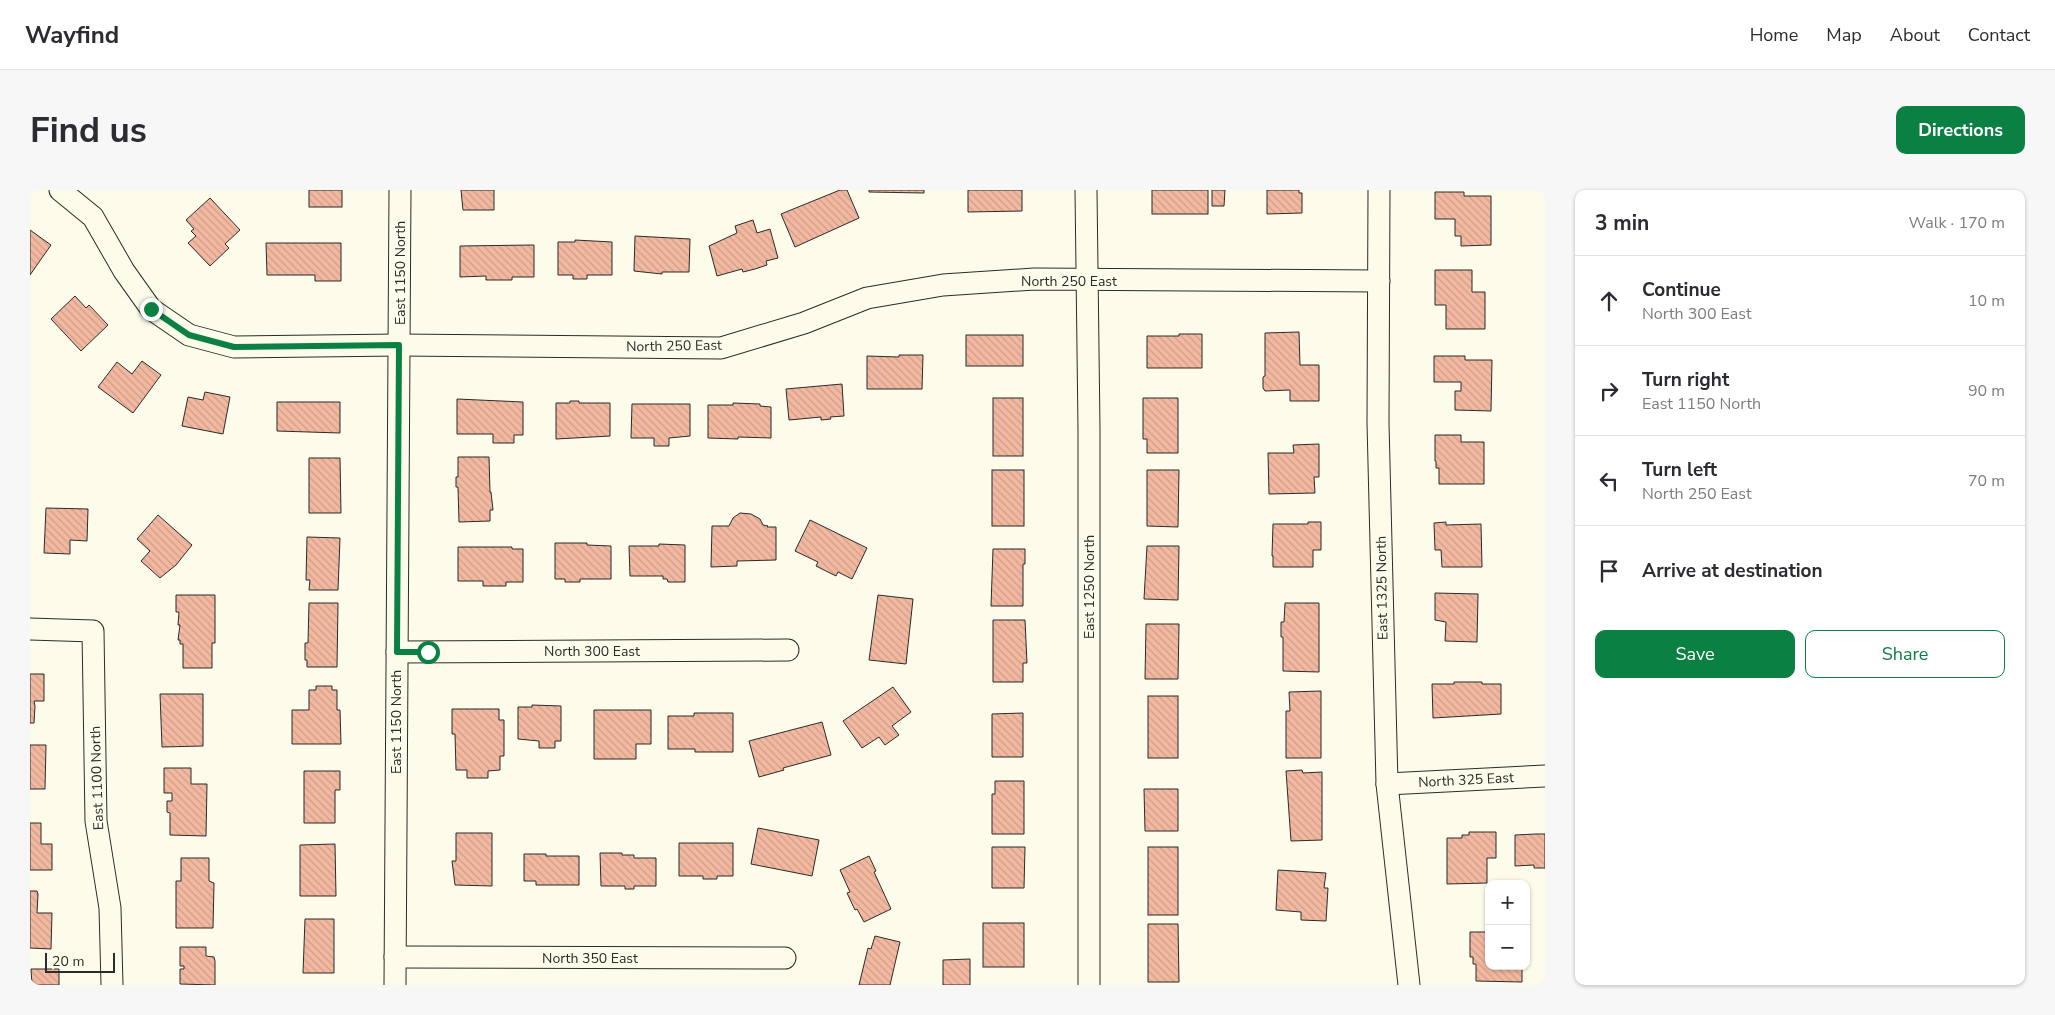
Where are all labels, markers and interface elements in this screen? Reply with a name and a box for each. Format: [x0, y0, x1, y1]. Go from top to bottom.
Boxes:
text: Wayfind [25, 19, 119, 51]
text: Home [1750, 23, 1798, 47]
text: Map [1826, 23, 1862, 47]
text: About [1890, 23, 1940, 47]
text: Contact [1968, 23, 2030, 47]
button: Directions [1896, 106, 2025, 154]
text: Find us [30, 107, 147, 154]
text: 3 min [1595, 209, 1649, 237]
text: Walk · 170 m [1909, 212, 2005, 234]
street label: East 1150 North [391, 221, 410, 325]
street label: North 250 East [1021, 272, 1117, 291]
text: Continue [1642, 277, 1721, 303]
icon: ahead [1595, 287, 1623, 315]
text: 10 m [1968, 290, 2005, 312]
route end [140, 298, 163, 321]
text: North 300 East [1642, 303, 1752, 325]
street label: North 250 East [626, 336, 722, 356]
text: Turn right [1642, 367, 1729, 393]
icon: right [1595, 377, 1623, 405]
text: 90 m [1968, 380, 2005, 402]
text: East 1150 North [1642, 393, 1761, 415]
text: Turn left [1642, 457, 1717, 483]
icon: left [1595, 467, 1623, 495]
text: 70 m [1968, 470, 2005, 492]
text: North 250 East [1642, 483, 1752, 505]
street label: East 1250 North [1080, 535, 1099, 639]
street label: East 1325 North [1372, 536, 1392, 640]
icon: arrive [1595, 557, 1623, 585]
text: Arrive at destination [1642, 558, 1823, 584]
button: Save [1595, 630, 1795, 678]
button: Share [1805, 630, 2005, 678]
route start [417, 641, 440, 664]
street label: North 300 East [544, 642, 640, 661]
street label: East 1150 North [387, 670, 406, 774]
street label: East 1100 North [86, 726, 108, 830]
street label: North 325 East [1418, 768, 1514, 792]
map controls [1485, 880, 1530, 970]
button: + [1485, 880, 1530, 925]
button: − [1485, 925, 1530, 970]
street label: North 350 East [542, 949, 638, 968]
scale bar [45, 950, 115, 973]
text: 20 m [52, 952, 84, 971]

